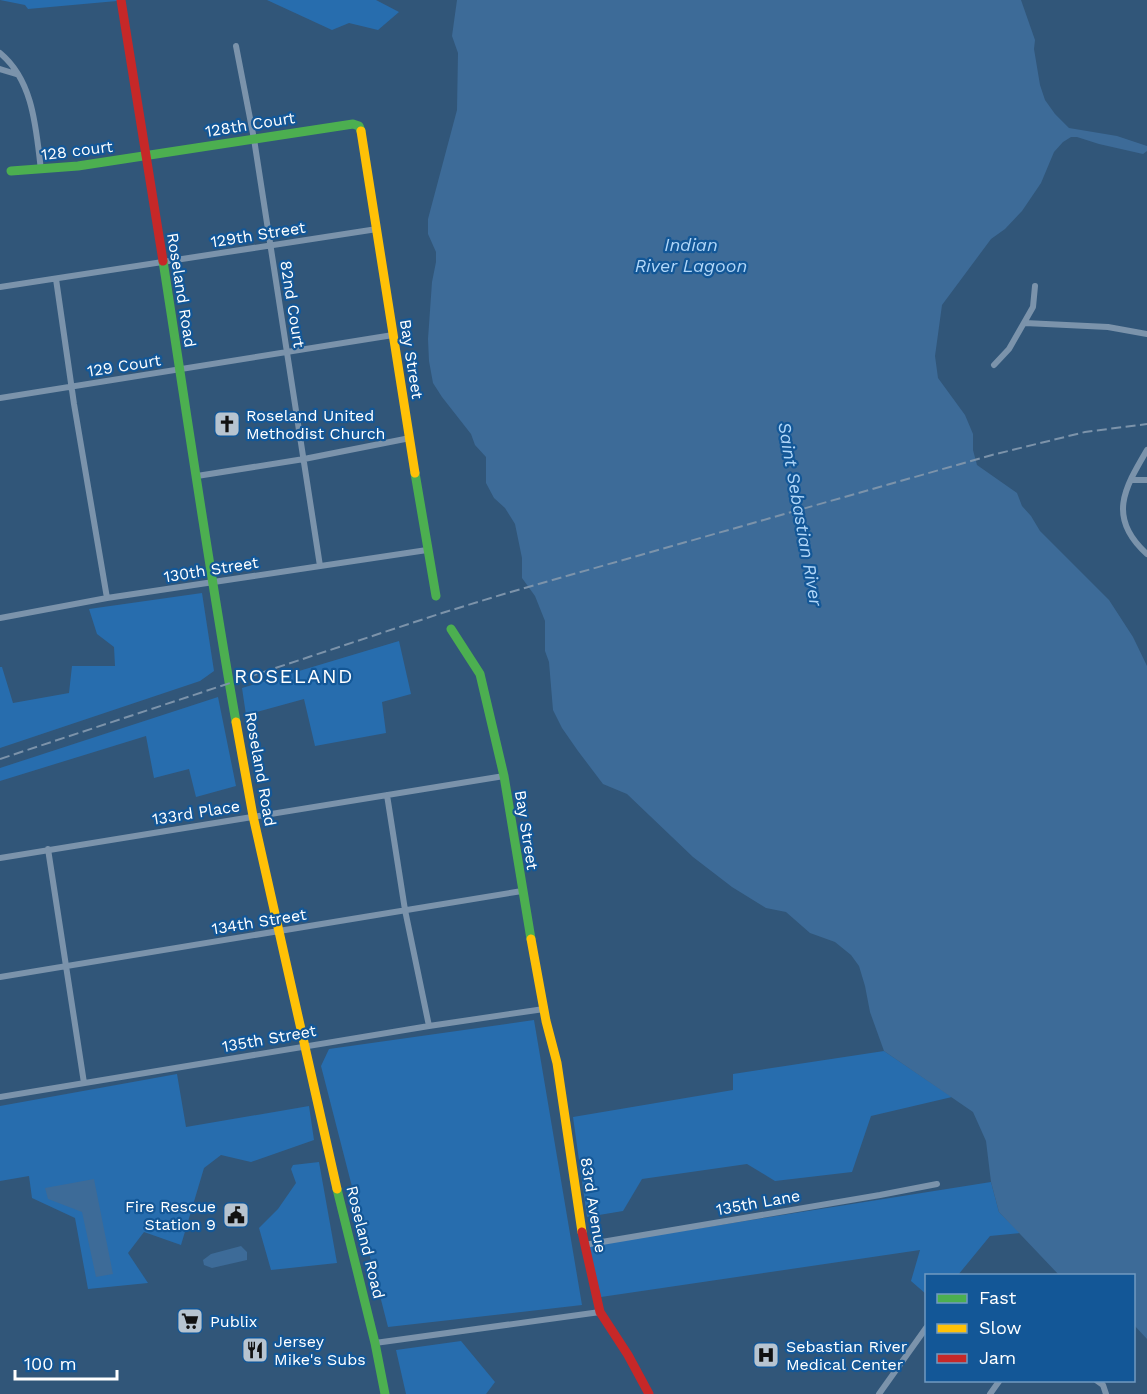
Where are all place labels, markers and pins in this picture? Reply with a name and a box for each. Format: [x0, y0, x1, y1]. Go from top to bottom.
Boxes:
place label: Roseland United Methodist Church [246, 406, 386, 443]
church icon: Roseland United Methodist Church [212, 409, 242, 439]
place label: Fire Rescue Station 9 [125, 1197, 216, 1234]
public building icon: Fire Rescue Station 9 [221, 1200, 251, 1230]
supermarket icon: Publix [175, 1306, 205, 1336]
place label: Publix [210, 1312, 257, 1331]
place label: Jersey Mike's Subs [274, 1332, 366, 1369]
restaurant icon: Jersey Mike's Subs [240, 1335, 270, 1365]
place label: Sebastian River Medical Center [786, 1337, 908, 1374]
hospital icon: Sebastian River Medical Center [751, 1340, 781, 1370]

